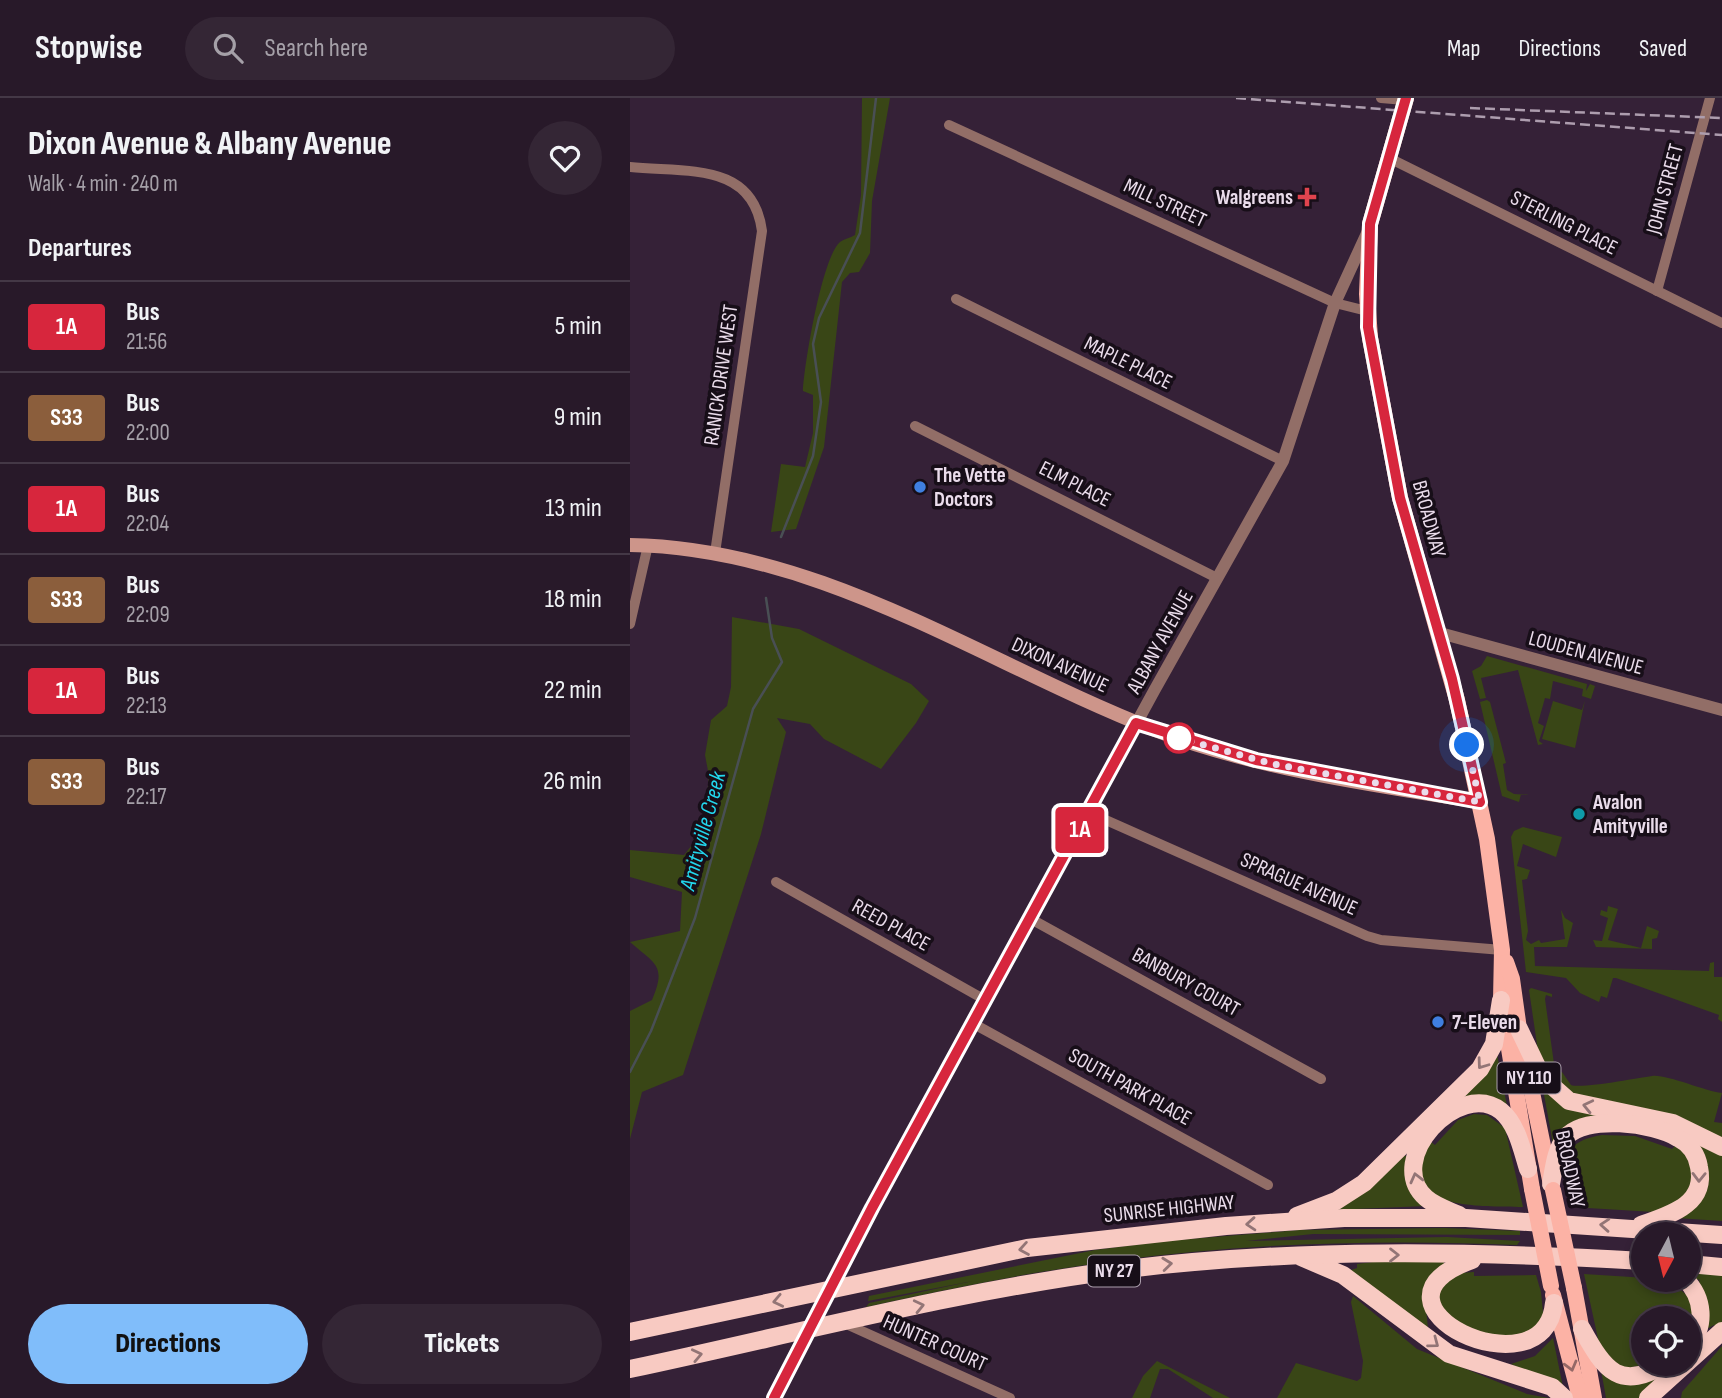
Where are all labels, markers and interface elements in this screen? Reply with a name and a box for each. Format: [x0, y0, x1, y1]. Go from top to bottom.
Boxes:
search box [185, 17, 675, 80]
text: Stopwise [35, 28, 143, 68]
icon: search [209, 29, 247, 67]
text: Search here [265, 33, 368, 64]
text: Map [1447, 34, 1480, 63]
text: Directions [1518, 34, 1601, 63]
text: Saved [1639, 34, 1687, 63]
button: heart [528, 121, 602, 195]
text: Dixon Avenue & Albany Avenue [28, 124, 391, 164]
street label: JOHN STREET [1641, 141, 1689, 238]
text: Walk · 4 min · 240 m [28, 170, 178, 198]
street label: MILL STREET [1120, 173, 1211, 233]
place label: Walgreens [1216, 185, 1293, 210]
street label: STERLING PLACE [1506, 185, 1622, 261]
marker: Walgreens [1299, 189, 1315, 205]
text: Departures [28, 233, 132, 264]
text: Bus [126, 297, 160, 328]
street label: RANICK DRIVE WEST [699, 303, 743, 447]
text: 5 min [555, 311, 602, 342]
text: 1A [56, 312, 77, 341]
text: 21:56 [126, 328, 167, 356]
street label: MAPLE PLACE [1080, 331, 1176, 395]
text: Bus [126, 388, 160, 419]
text: 9 min [554, 402, 602, 433]
text: S33 [50, 403, 83, 432]
text: 22:00 [126, 419, 170, 447]
street label: ELM PLACE [1035, 455, 1115, 513]
place label: The Vette Doctors [934, 463, 1006, 512]
street label: BROADWAY [1407, 478, 1451, 560]
text: Bus [126, 479, 160, 510]
marker: The Vette Doctors [912, 479, 928, 495]
text: 13 min [545, 493, 602, 524]
text: 1A [56, 494, 77, 523]
text: 22:04 [126, 510, 169, 538]
text: Bus [126, 570, 160, 601]
text: 18 min [545, 584, 602, 615]
text: S33 [50, 585, 83, 614]
street label: ALBANY AVENUE [1121, 586, 1199, 699]
text: 22:09 [126, 601, 170, 629]
street label: LOUDEN AVENUE [1526, 626, 1646, 680]
street label: DIXON AVENUE [1008, 632, 1112, 698]
text: Bus [126, 661, 160, 692]
text: 22 min [544, 675, 602, 706]
text: 1A [56, 676, 77, 705]
text: 22:13 [126, 692, 167, 720]
unlabelled marker [1164, 723, 1194, 753]
your location [1449, 727, 1484, 762]
text: Bus [126, 752, 160, 783]
text: 26 min [543, 766, 602, 797]
text: S33 [50, 767, 83, 796]
water label: Amityville Creek [673, 767, 733, 894]
text: 22:17 [126, 783, 167, 811]
place label: Avalon Amityville [1592, 790, 1668, 839]
marker: Avalon Amityville [1571, 806, 1587, 822]
line badge: 1A [1049, 807, 1112, 853]
text: 1A [1069, 815, 1091, 844]
street label: SPRAGUE AVENUE [1237, 847, 1361, 921]
street label: REED PLACE [848, 893, 934, 957]
street label: BANBURY COURT [1128, 942, 1244, 1022]
place label: 7-Eleven [1452, 1010, 1517, 1035]
marker: 7-Eleven [1430, 1014, 1446, 1030]
street label: SOUTH PARK PLACE [1064, 1043, 1196, 1131]
one-way arrow [1478, 1056, 1490, 1068]
road number: NY 110 [1497, 1062, 1560, 1094]
one-way arrow [1582, 1100, 1594, 1114]
street label: BROADWAY [1550, 1128, 1590, 1210]
one-way arrow [1410, 1172, 1424, 1184]
one-way arrow [1691, 1172, 1706, 1183]
street label: SUNRISE HIGHWAY [1102, 1190, 1236, 1228]
one-way arrow [1245, 1217, 1256, 1232]
one-way arrow [1599, 1218, 1610, 1233]
north arrow [1631, 1222, 1701, 1292]
map controls [1631, 1222, 1701, 1376]
one-way arrow [1019, 1241, 1030, 1256]
one-way arrow [1390, 1247, 1400, 1263]
road number: NY 27 [1088, 1256, 1140, 1287]
one-way arrow [1161, 1257, 1173, 1272]
one-way arrow [772, 1293, 784, 1308]
one-way arrow [913, 1300, 925, 1315]
button: Directions [28, 1304, 308, 1384]
button: Tickets [322, 1304, 602, 1384]
button: locate [1631, 1306, 1701, 1376]
street label: HUNTER COURT [879, 1309, 991, 1377]
one-way arrow [1426, 1334, 1439, 1347]
one-way arrow [691, 1348, 703, 1363]
one-way arrow [1563, 1360, 1577, 1372]

